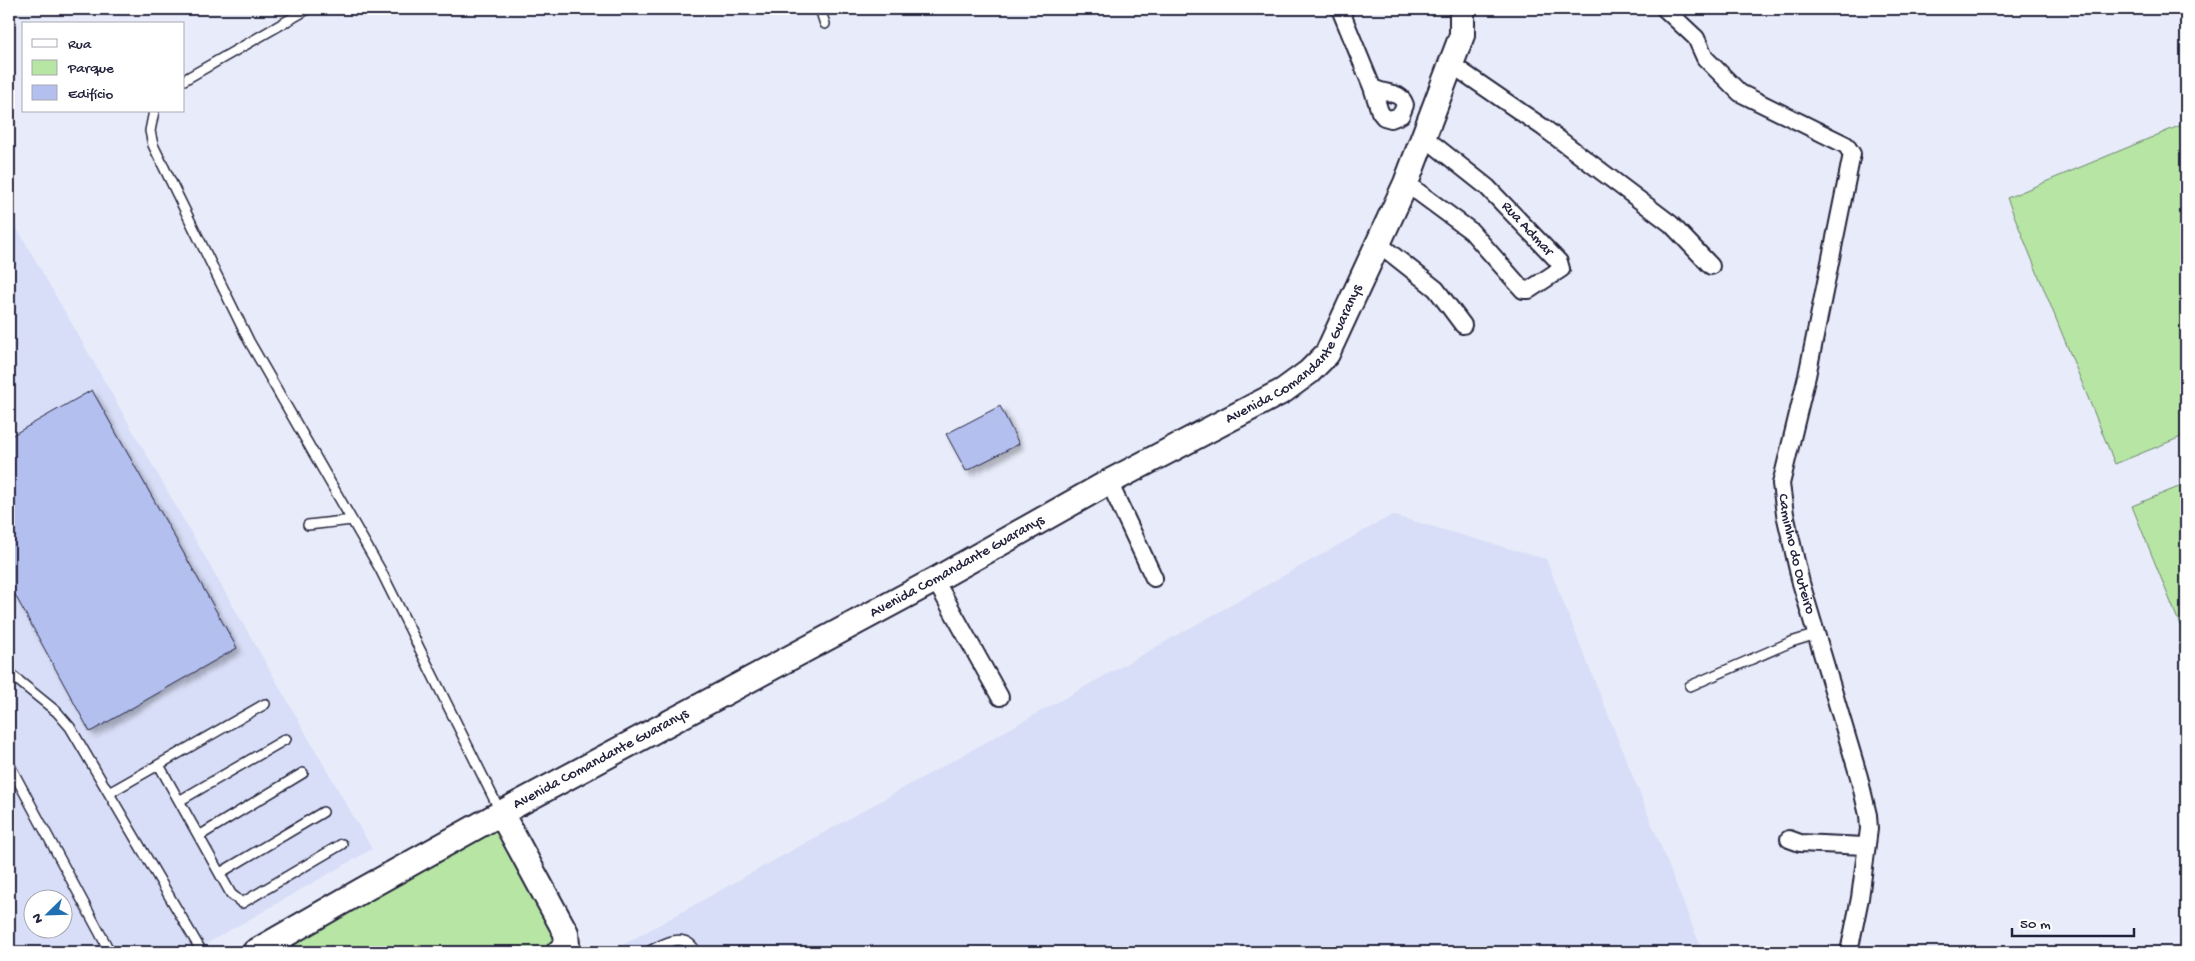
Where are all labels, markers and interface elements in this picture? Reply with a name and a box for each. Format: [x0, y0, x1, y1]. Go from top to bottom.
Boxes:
legend [22, 22, 185, 112]
text: Rua [68, 36, 92, 54]
text: Parque [67, 60, 114, 78]
text: Edifício [68, 86, 114, 104]
street label: Rua Admar [1497, 198, 1558, 261]
street label: Avenida Comandante Guaranys [1223, 281, 1367, 428]
street label: Caminho do Outeiro [1773, 493, 1819, 617]
street label: Avenida Comandante Guaranys [867, 511, 1048, 622]
street label: Avenida Comandante Guaranys [510, 705, 692, 814]
north arrow [22, 888, 72, 938]
scale bar [2012, 906, 2135, 938]
text: N [29, 911, 48, 926]
text: 50 m [2020, 916, 2051, 934]

